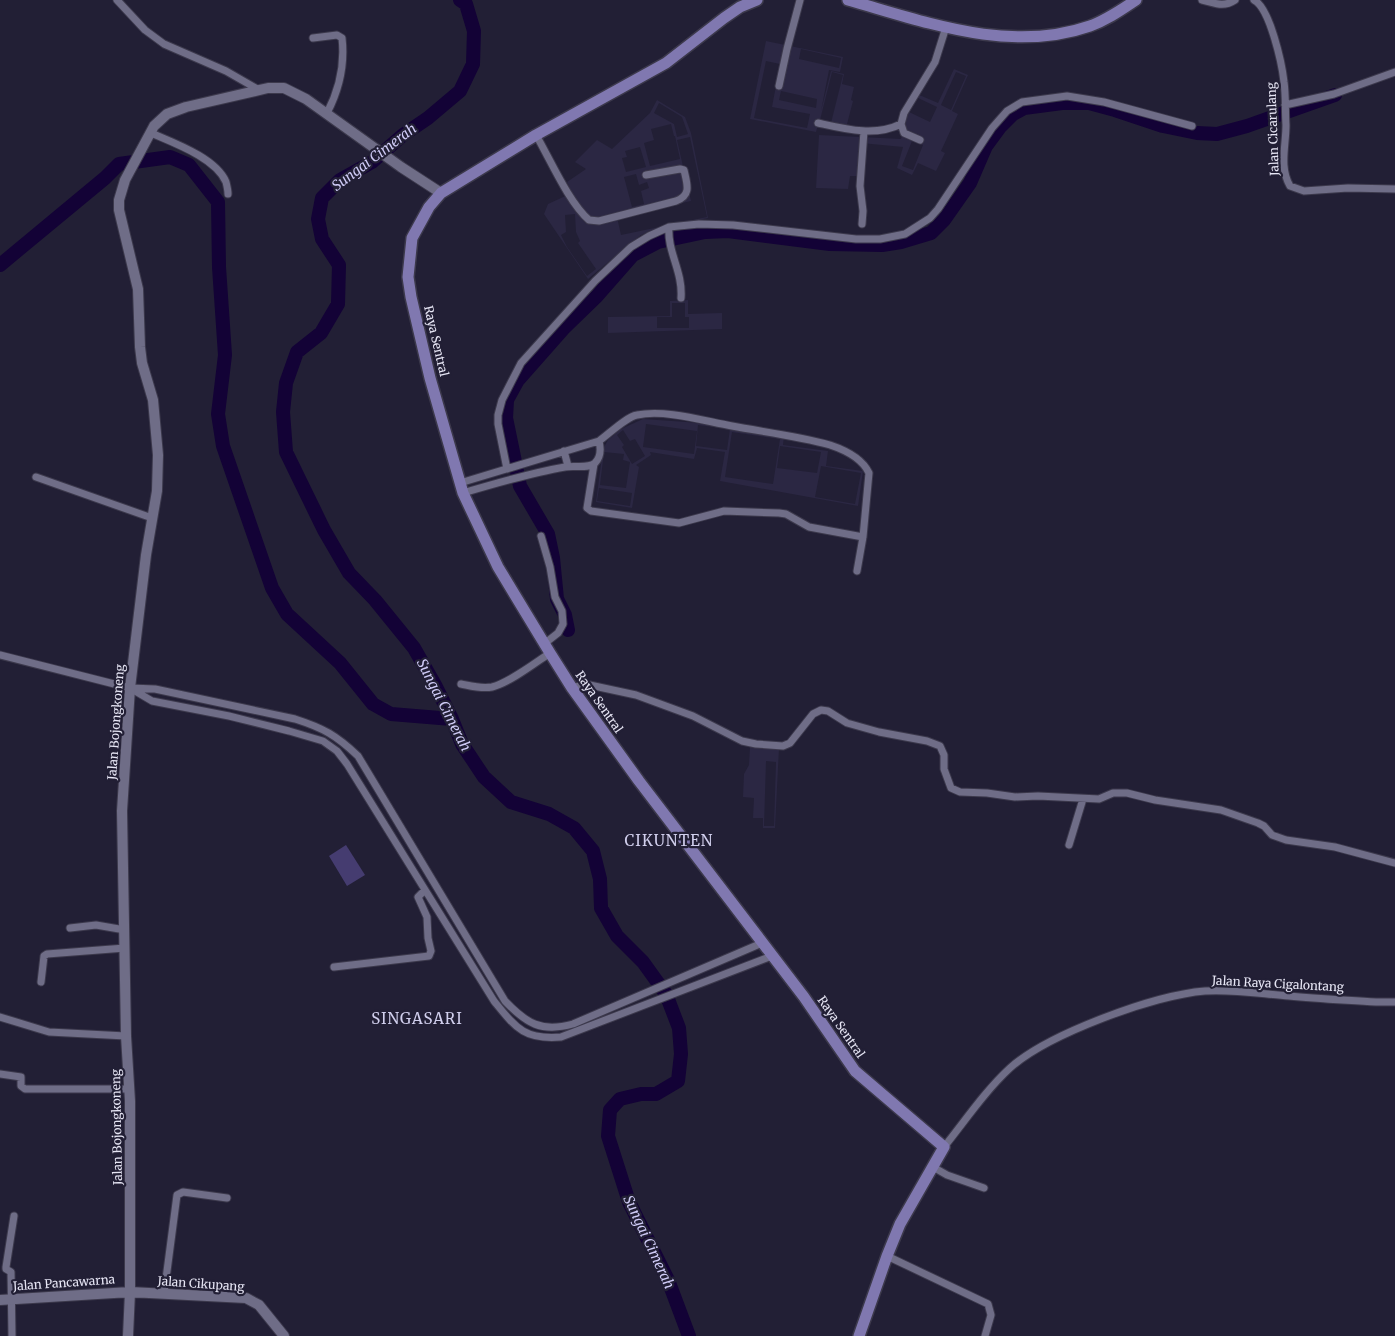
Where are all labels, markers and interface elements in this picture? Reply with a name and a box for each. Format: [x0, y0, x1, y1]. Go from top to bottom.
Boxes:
street label: Jalan Cicarulang [1263, 81, 1282, 177]
water label: Sungai Cimerah [328, 119, 420, 195]
street label: Raya Sentral [421, 304, 452, 378]
water label: Sungai Cimerah [413, 656, 475, 754]
street label: Jalan Bojongkoneng [104, 663, 127, 781]
street label: Raya Sentral [573, 668, 626, 736]
district label: CIKUNTEN [625, 831, 713, 850]
street label: Jalan Raya Cigalontang [1211, 972, 1345, 994]
street label: Raya Sentral [815, 993, 868, 1061]
district label: SINGASARI [371, 1009, 463, 1028]
street label: Jalan Bojongkoneng [108, 1068, 125, 1186]
water label: Sungai Cimerah [619, 1192, 679, 1292]
street label: Jalan Pancawarna [11, 1271, 116, 1294]
street label: Jalan Cikupang [156, 1273, 246, 1294]

